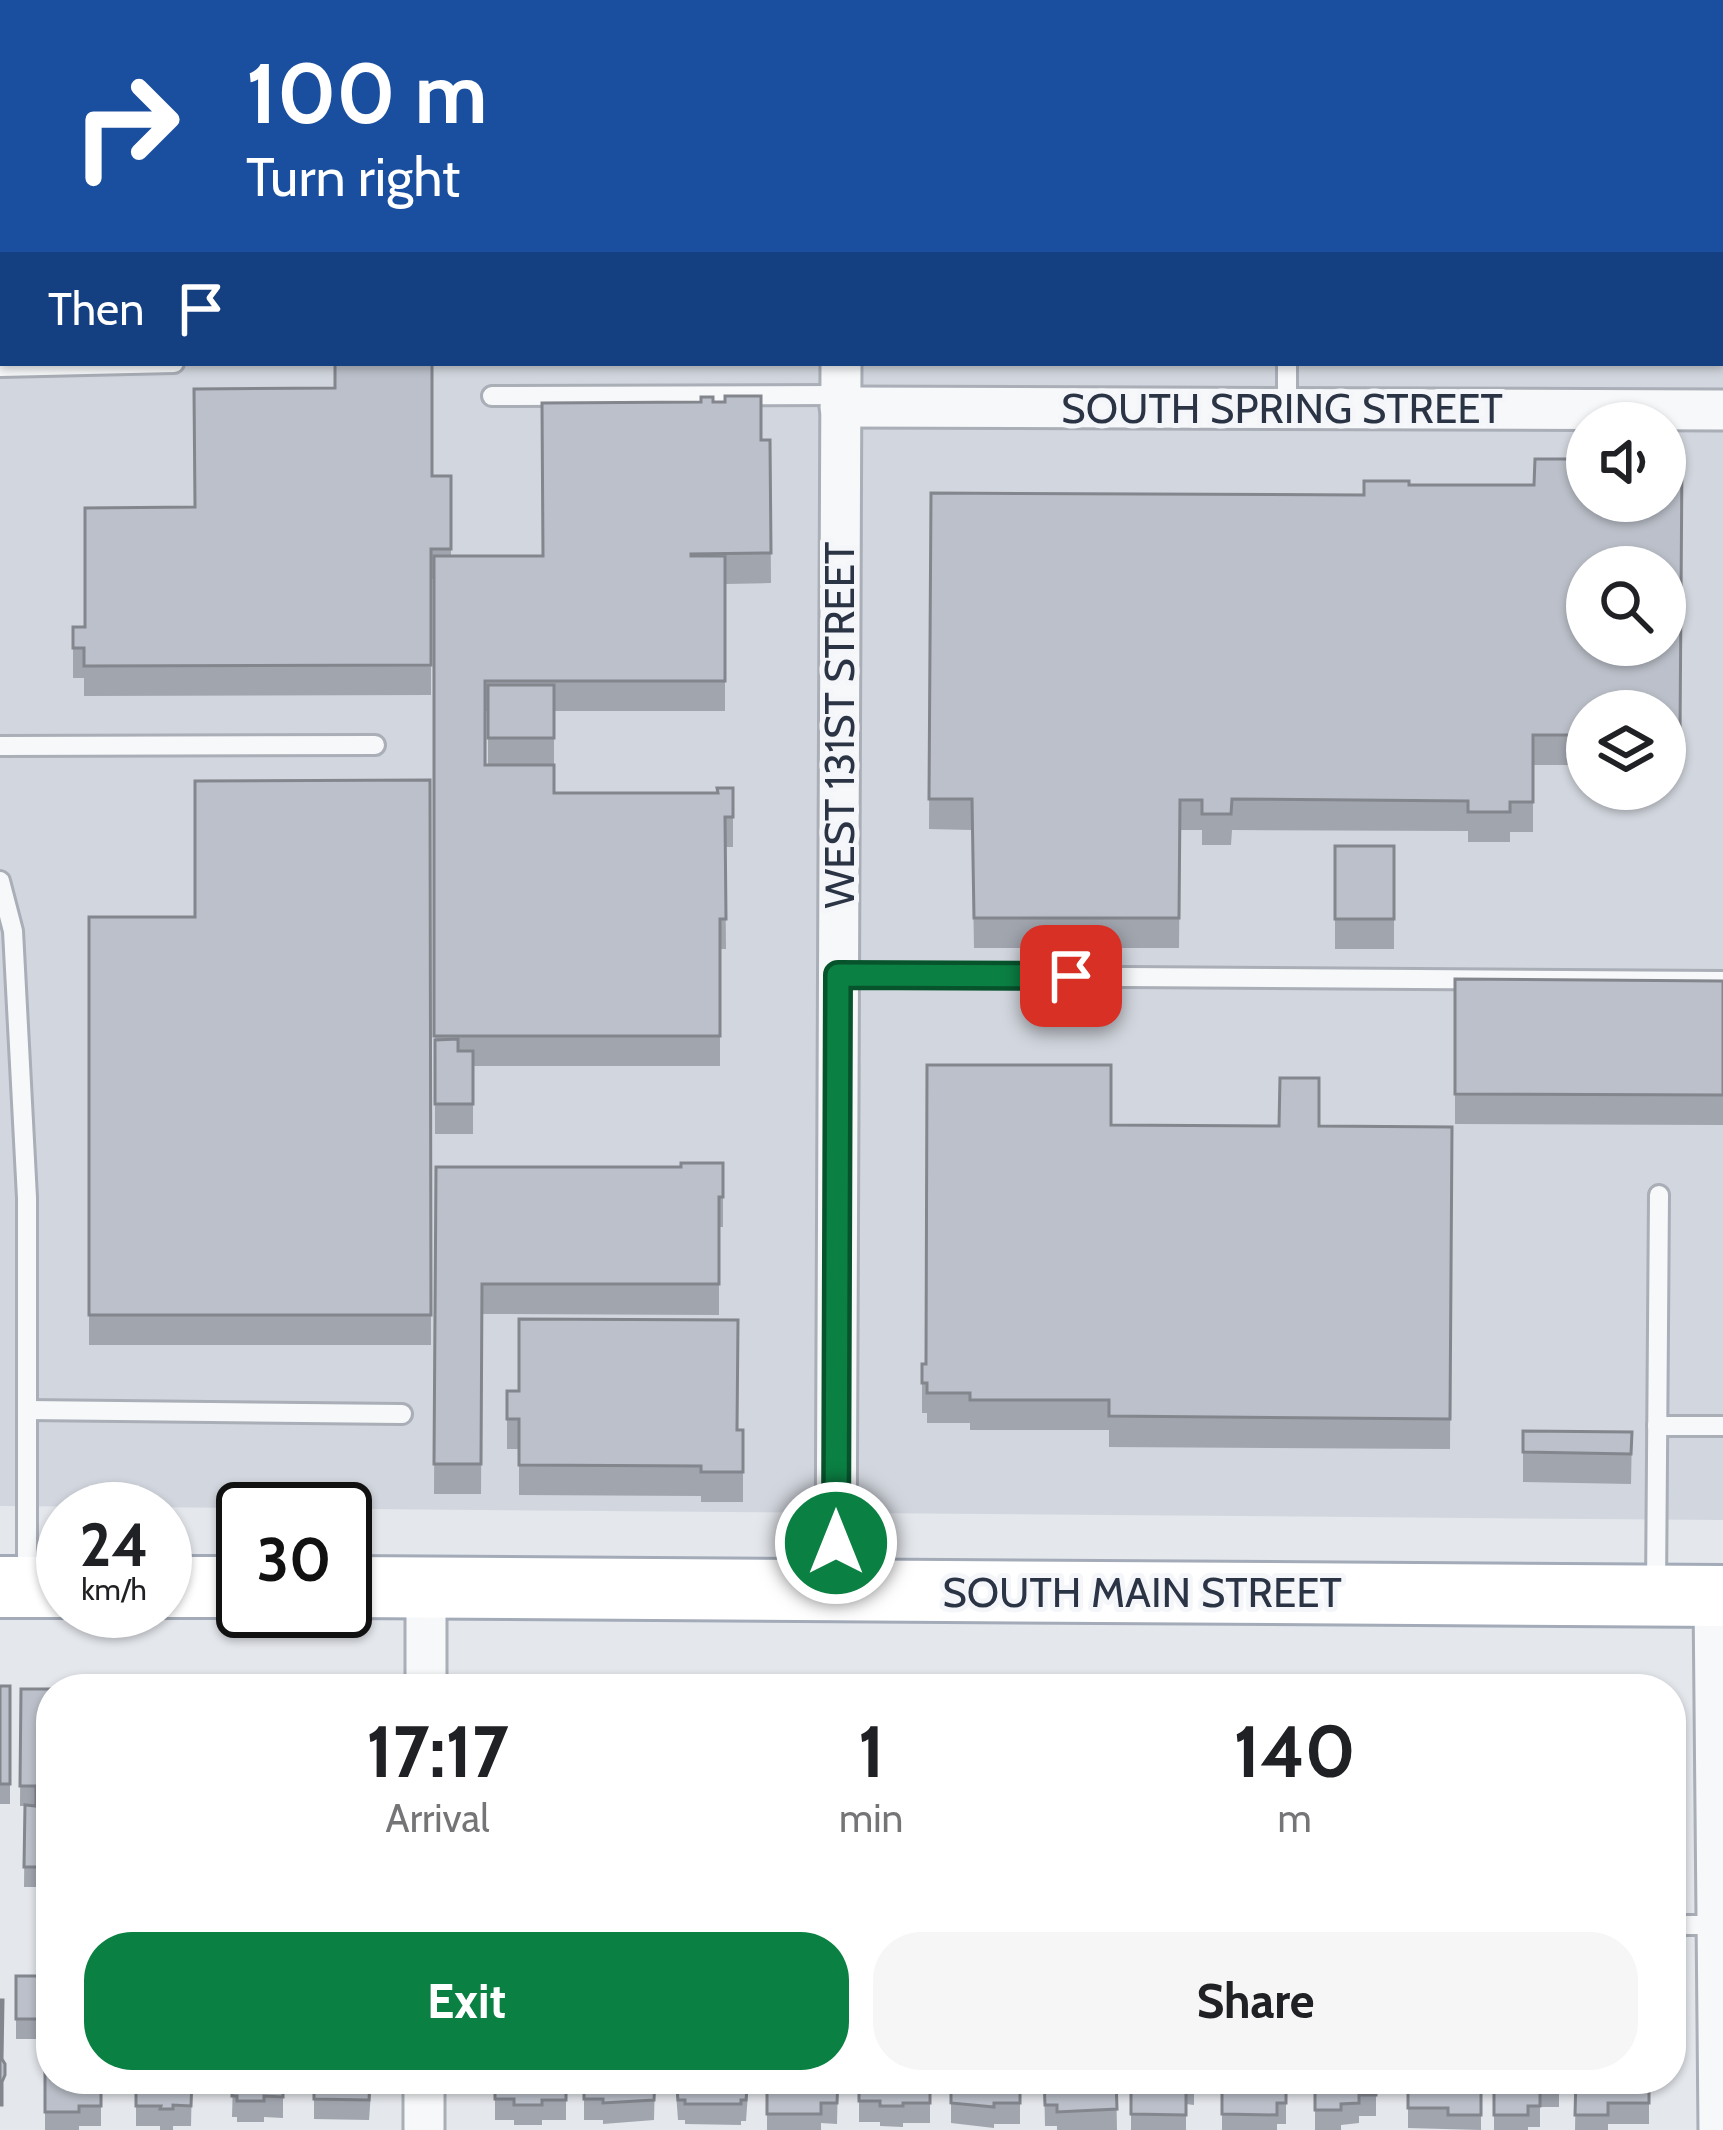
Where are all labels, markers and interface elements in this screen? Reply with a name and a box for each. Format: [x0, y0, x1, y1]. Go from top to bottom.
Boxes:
text: 100 m [246, 42, 488, 144]
icon: right [48, 48, 204, 204]
text: Turn right [246, 144, 460, 210]
icon: arrive [168, 276, 234, 342]
text: Then [48, 282, 144, 336]
street label: SOUTH SPRING STREET [1061, 382, 1503, 434]
map controls [1566, 402, 1686, 810]
button: sound [1566, 402, 1686, 522]
street label: WEST 131ST STREET [813, 542, 865, 909]
button: search [1566, 546, 1686, 666]
button: layers [1566, 690, 1686, 810]
pin [1020, 925, 1122, 1027]
icon: arrive [1038, 943, 1104, 1009]
position arrow [773, 1480, 899, 1606]
speed limit sign: 30 [216, 1482, 372, 1638]
text: 24 [80, 1508, 149, 1581]
street label: SOUTH MAIN STREET [942, 1566, 1342, 1618]
text: km/h [81, 1571, 147, 1608]
text: 17:17 [366, 1708, 509, 1795]
text: 1 [858, 1708, 884, 1795]
text: 140 [1234, 1708, 1356, 1795]
text: Arrival [386, 1794, 489, 1842]
text: min [839, 1794, 903, 1842]
text: m [1278, 1794, 1312, 1842]
button: Exit [84, 1932, 849, 2070]
button: Share [873, 1932, 1638, 2070]

